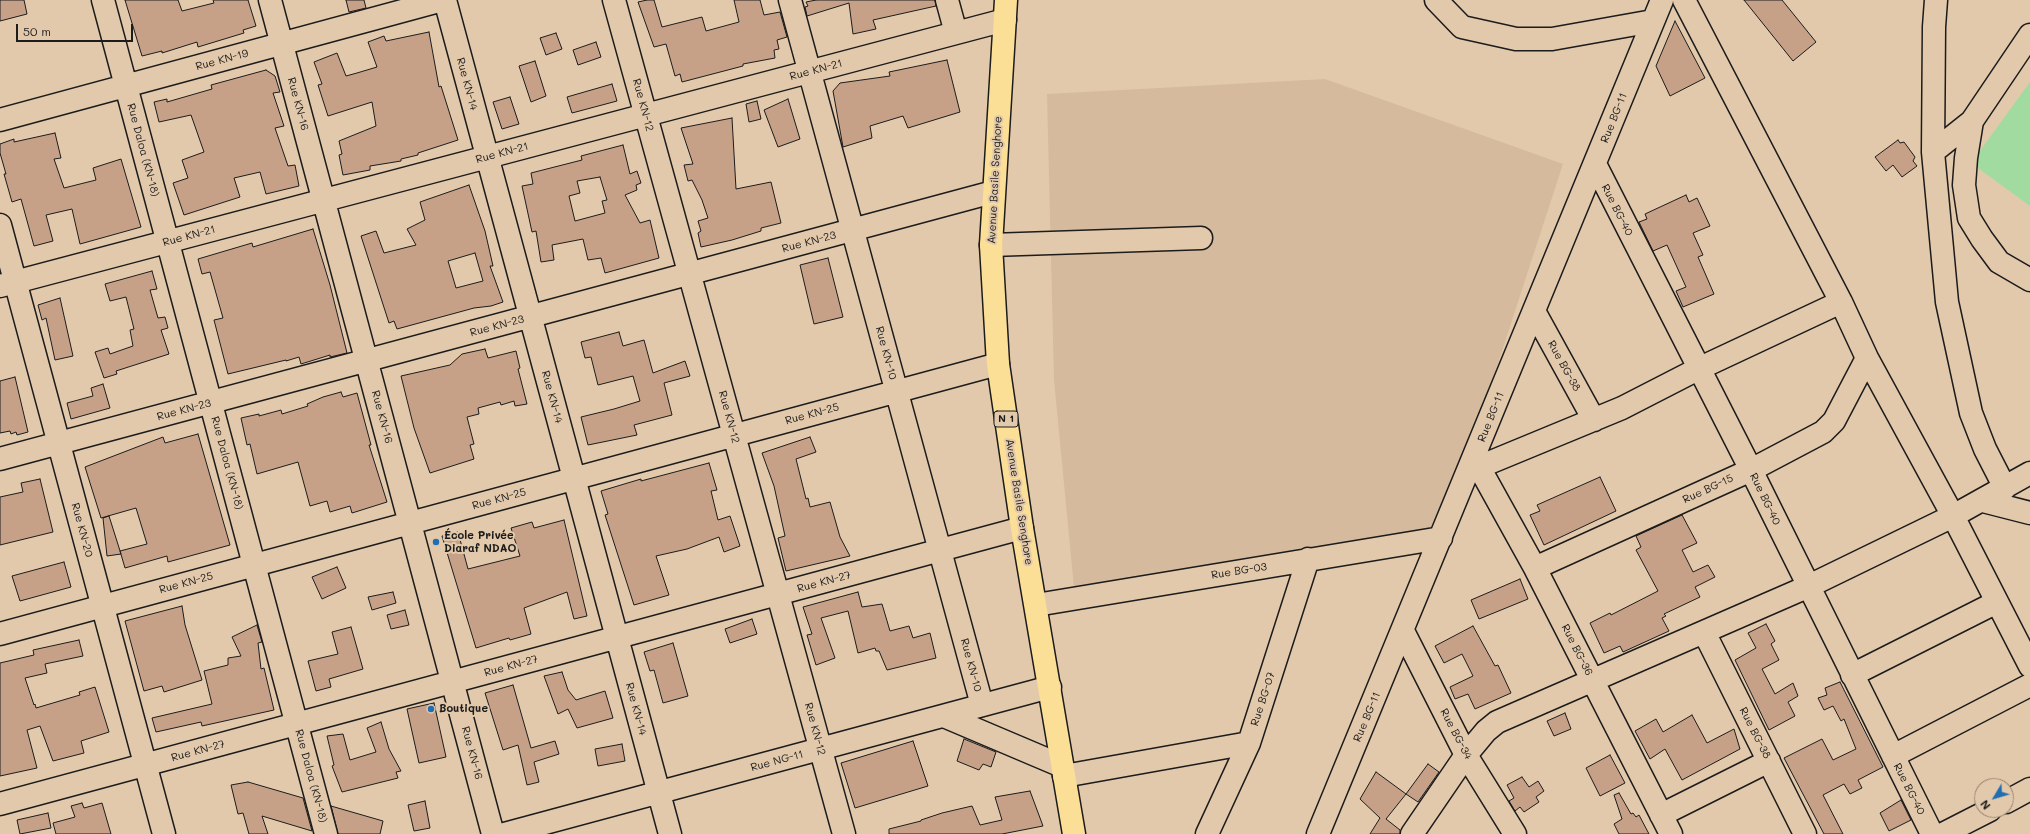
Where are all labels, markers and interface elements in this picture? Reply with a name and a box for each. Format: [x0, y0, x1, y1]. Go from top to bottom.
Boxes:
scale bar [18, 16, 135, 42]
text: 50 m [23, 23, 51, 39]
street label: Rue KN-19 [194, 47, 250, 73]
street label: Rue KN-14 [454, 56, 480, 112]
street label: Rue KN-21 [788, 57, 844, 83]
street label: Rue KN-16 [285, 76, 311, 132]
street label: Rue KN-12 [630, 77, 656, 133]
street label: Rue BG-11 [1598, 91, 1630, 145]
street label: Rue Daloa (KN-18) [124, 102, 162, 198]
street label: Avenue Basile Senghore [985, 116, 1005, 244]
street label: Rue KN-21 [474, 140, 530, 166]
street label: Rue BG-40 [1598, 182, 1636, 238]
street label: Rue KN-21 [161, 223, 217, 249]
street label: Rue KN-23 [781, 228, 837, 256]
street label: Rue KN-23 [469, 312, 525, 340]
street label: Rue KN-10 [873, 325, 899, 381]
street label: Rue BG-38 [1545, 338, 1583, 394]
street label: Rue KN-14 [539, 369, 565, 425]
street label: Rue KN-16 [369, 389, 395, 445]
street label: Rue KN-12 [716, 389, 742, 445]
street label: Rue BG-11 [1475, 390, 1507, 444]
street label: Rue KN-23 [156, 396, 212, 424]
street label: Rue KN-25 [784, 400, 840, 428]
road number: N 1 [994, 411, 1018, 427]
street label: Rue Daloa (KN-18) [208, 415, 246, 511]
street label: Avenue Basile Senghore [1003, 438, 1035, 566]
street label: Rue BG-40 [1747, 471, 1783, 527]
street label: Rue BG-15 [1681, 472, 1735, 506]
street label: Rue KN-25 [471, 485, 527, 513]
street label: Rue KN-20 [68, 501, 96, 559]
place label: École Privée Diaraf NDAO [444, 529, 516, 555]
marker: École Privée Diaraf NDAO [431, 537, 441, 547]
street label: Rue BG-03 [1210, 560, 1268, 582]
street label: Rue KN-27 [796, 568, 852, 596]
street label: Rue KN-25 [158, 569, 214, 597]
street label: Rue BG-36 [1558, 622, 1596, 678]
street label: Rue KN-10 [958, 637, 984, 693]
street label: Rue KN-27 [483, 652, 539, 680]
street label: Rue BG-07 [1248, 670, 1278, 728]
street label: Rue KN-14 [623, 681, 649, 737]
street label: Rue BG-11 [1351, 690, 1383, 744]
street label: Rue KN-12 [802, 701, 828, 757]
place label: Boutique [439, 702, 488, 716]
marker: Boutique [426, 704, 436, 714]
street label: Rue BG-38 [1736, 705, 1774, 761]
street label: Rue BG-34 [1437, 706, 1475, 762]
street label: Rue KN-16 [459, 725, 485, 781]
street label: Rue Daloa (KN-18) [292, 728, 330, 824]
street label: Rue KN-27 [170, 737, 226, 765]
street label: Rue NG-11 [749, 748, 805, 774]
street label: Rue BG-40 [1890, 761, 1928, 817]
north arrow [1974, 778, 2014, 818]
text: N [1976, 797, 1993, 813]

